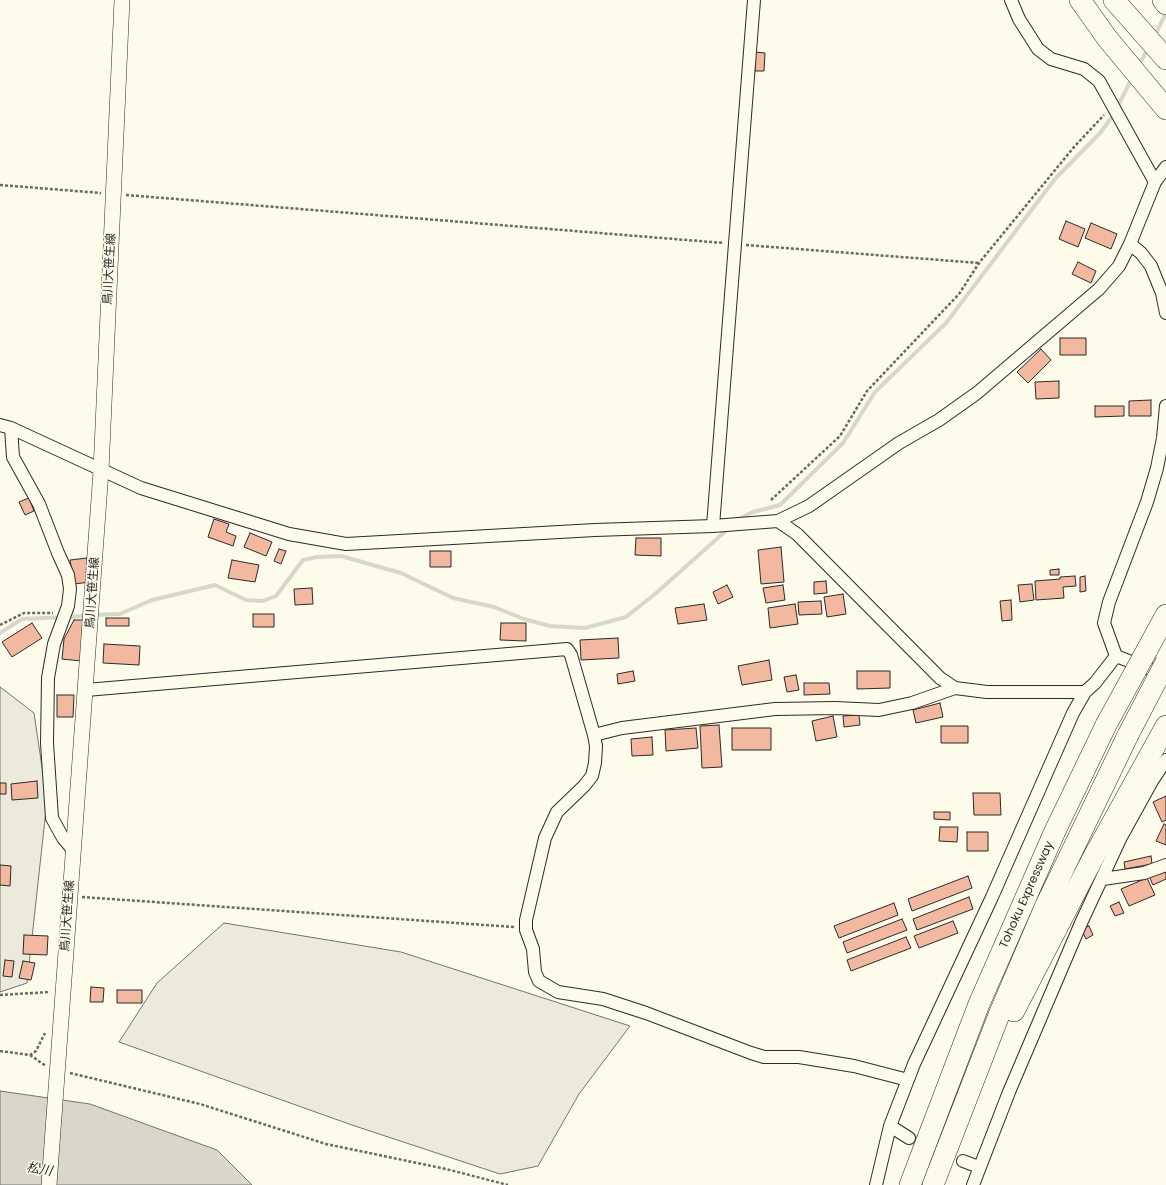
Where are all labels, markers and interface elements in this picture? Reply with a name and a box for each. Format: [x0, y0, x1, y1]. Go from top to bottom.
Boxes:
street label: 鳥川大笹生線 [101, 233, 119, 305]
street label: 鳥川大笹生線 [83, 557, 103, 629]
street label: Tohoku Expressway [997, 839, 1057, 951]
street label: 鳥川大笹生線 [58, 880, 78, 952]
water label: 松川 [25, 1160, 53, 1180]

